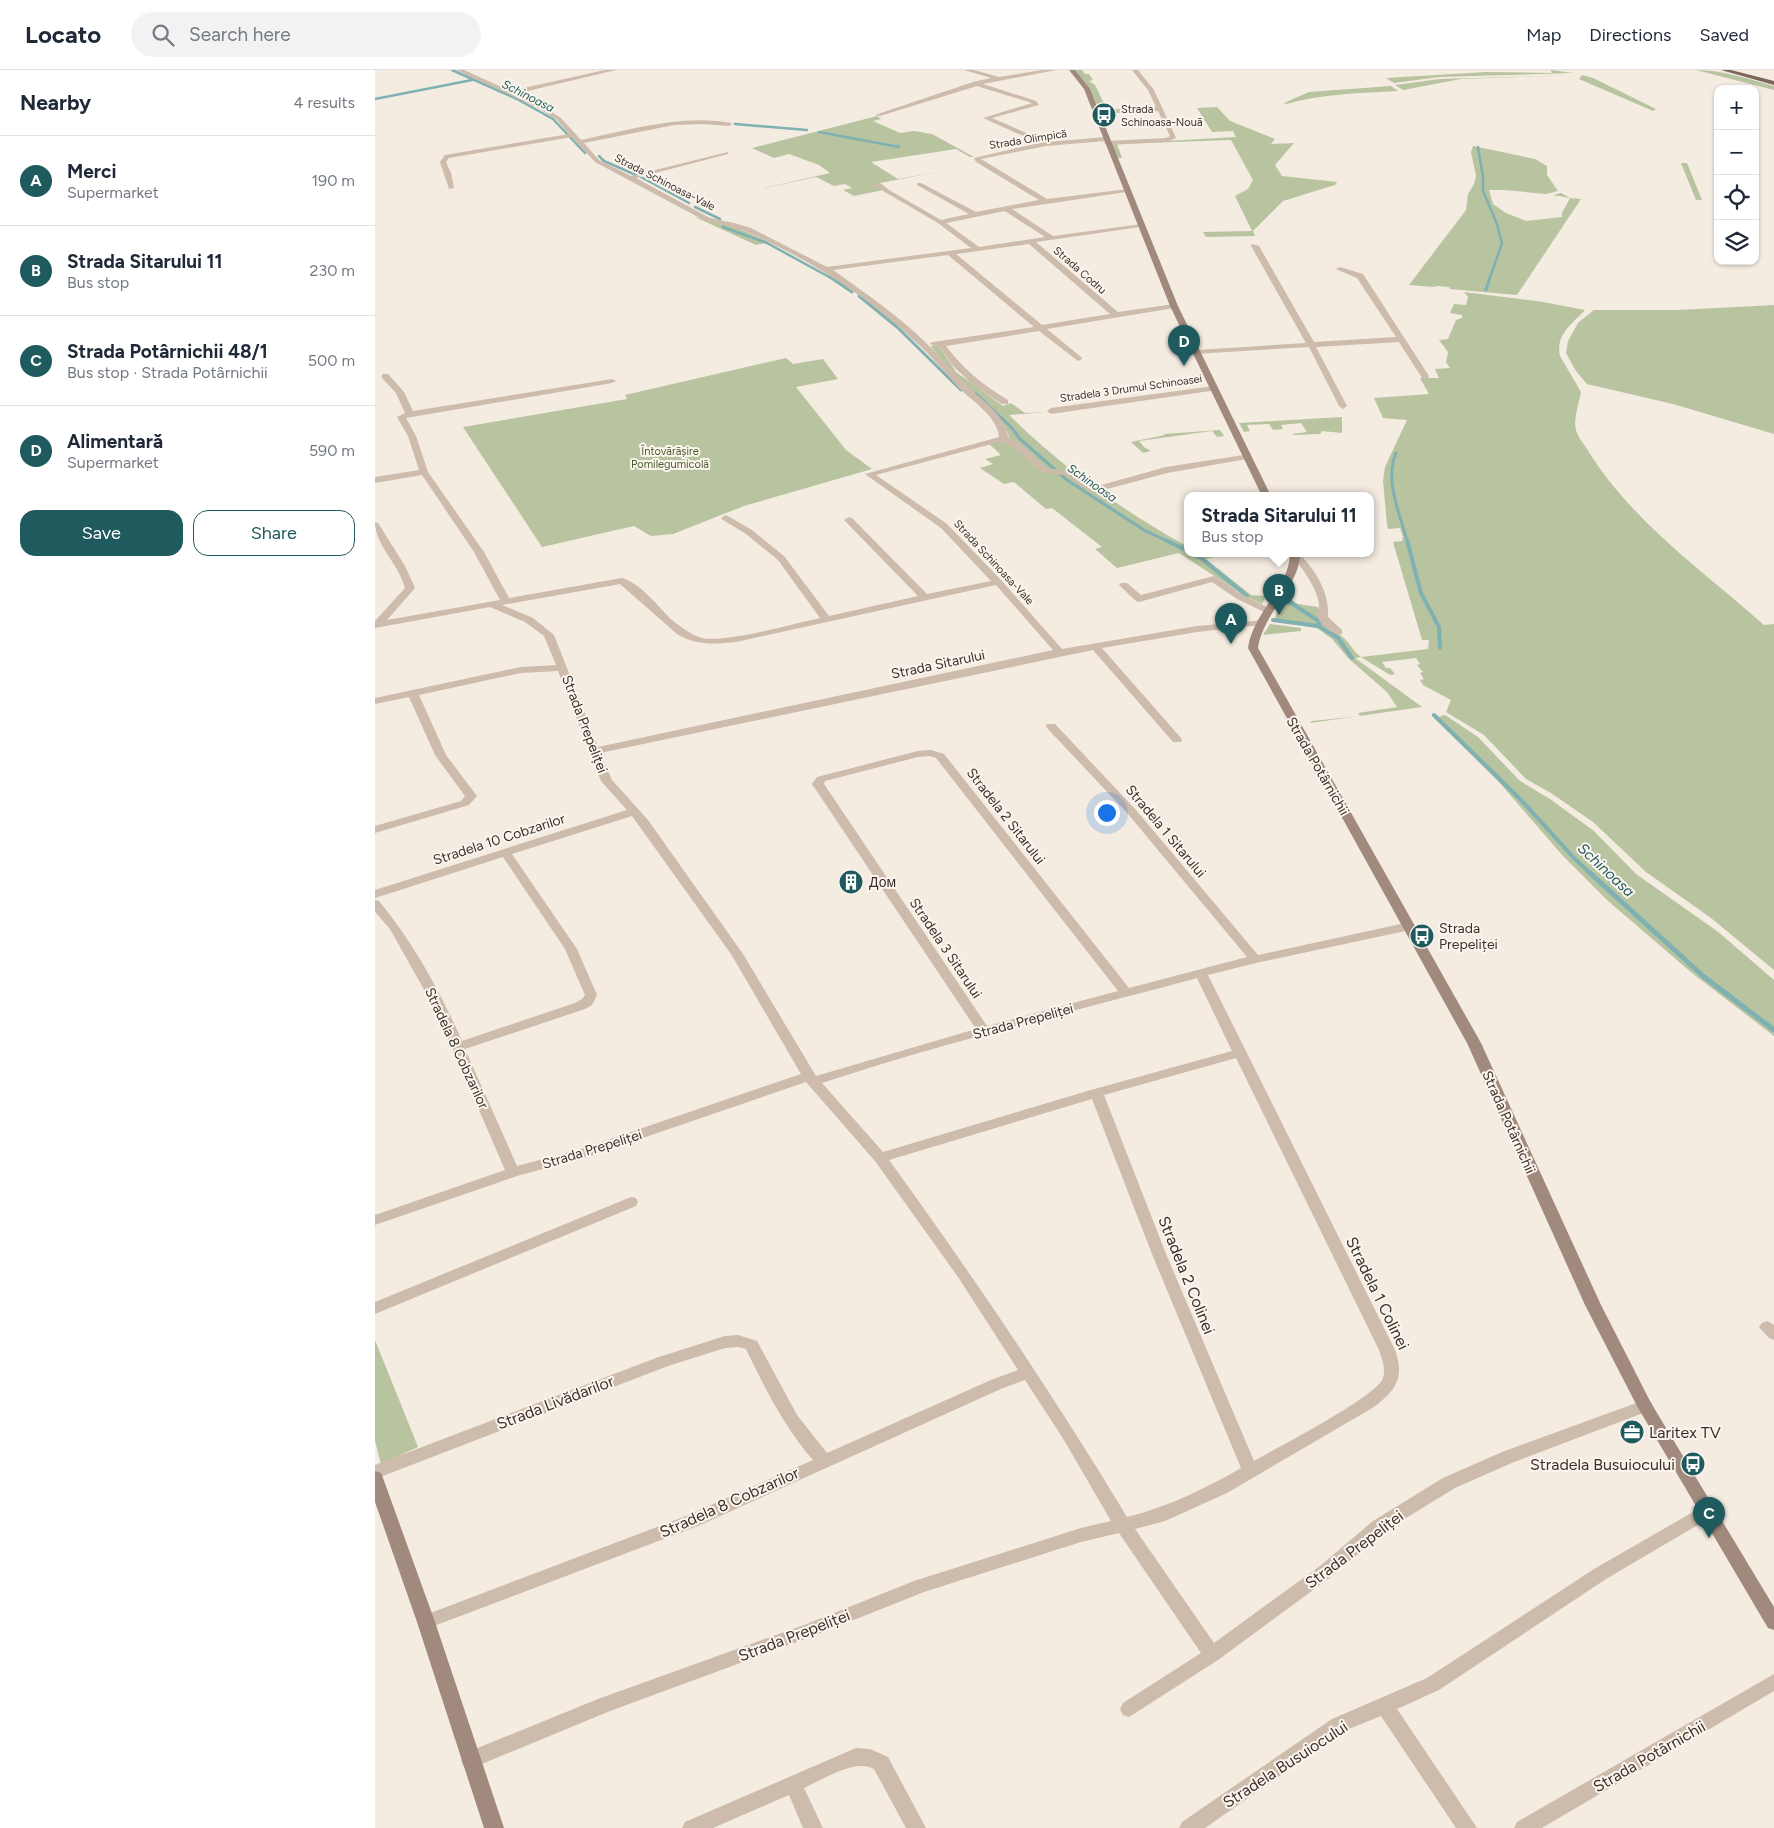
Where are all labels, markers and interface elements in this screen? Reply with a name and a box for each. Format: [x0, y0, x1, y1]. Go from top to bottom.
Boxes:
search box [131, 12, 481, 57]
text: Locato [25, 20, 101, 49]
icon: search [149, 21, 177, 49]
text: Search here [189, 23, 291, 46]
text: Map [1526, 24, 1561, 46]
text: Directions [1589, 24, 1671, 46]
text: Saved [1699, 24, 1749, 46]
water label: Schinoasa [500, 77, 556, 115]
map controls [1714, 85, 1759, 265]
button: + [1714, 85, 1759, 130]
text: Nearby [20, 90, 91, 115]
text: 4 results [294, 93, 355, 112]
bus stop icon: Strada Schinoasa-Nouă [1091, 102, 1117, 128]
place label: Strada Schinoasa-Nouă [1121, 103, 1202, 129]
street label: Strada Olimpică [988, 127, 1068, 152]
button: − [1714, 130, 1759, 175]
street label: Strada Schinoasa-Vale [612, 151, 717, 213]
text: Merci [67, 160, 116, 183]
text: A [30, 171, 42, 190]
text: 190 m [312, 171, 355, 190]
button: locate [1714, 175, 1759, 220]
text: Supermarket [67, 183, 159, 202]
button: layers [1714, 220, 1759, 265]
street label: Strada Codru [1051, 244, 1109, 297]
text: Strada Sitarului 11 [67, 250, 223, 273]
text: B [31, 261, 41, 280]
text: 230 m [310, 261, 355, 280]
text: Bus stop [67, 273, 129, 292]
pin: D [1168, 325, 1200, 366]
text: Strada Potârnichii 48/1 [67, 340, 268, 363]
text: C [30, 351, 42, 370]
text: 500 m [308, 351, 355, 370]
text: Bus stop · Strada Potârnichii [67, 363, 268, 382]
street label: Stradela 3 Drumul Schinoasei [1059, 372, 1203, 405]
text: Alimentară [67, 430, 163, 453]
text: D [30, 441, 42, 460]
text: 590 m [309, 441, 355, 460]
park label: Întovărășire Pomilegumicolă [631, 444, 709, 471]
text: Supermarket [67, 453, 159, 472]
water label: Schinoasa [1065, 461, 1119, 505]
popup [1184, 492, 1374, 557]
text: Strada Sitarului 11 [1201, 504, 1357, 527]
button: Save [20, 510, 183, 556]
button: Share [193, 510, 355, 556]
street label: Strada Schinoasa-Vale [951, 517, 1036, 607]
text: Bus stop [1201, 527, 1264, 546]
pin: B [1263, 574, 1295, 615]
pin: A [1215, 603, 1247, 644]
street label: Strada Sitarului [890, 646, 987, 683]
street label: Strada Prepeliței [558, 673, 611, 775]
street label: Strada Potârnichii [1283, 714, 1353, 818]
street label: Stradela 2 Sitarului [963, 765, 1048, 868]
street label: Stradela 1 Sitarului [1122, 782, 1209, 881]
your location [1094, 800, 1120, 826]
street label: Stradela 10 Cobzarilor [431, 810, 568, 869]
water label: Schinoasa [1574, 839, 1638, 901]
building icon: Дом [838, 869, 864, 895]
place label: Дом [869, 874, 896, 891]
street label: Stradela 3 Sitarului [906, 895, 985, 1002]
place label: Strada Prepeliței [1439, 920, 1498, 953]
bus stop icon: Strada Prepeliței [1409, 923, 1435, 949]
street label: Stradela 8 Cobzarilor [421, 985, 492, 1112]
street label: Strada Prepeliței [971, 1000, 1075, 1043]
street label: Strada Potârnichii [1478, 1068, 1539, 1176]
street label: Strada Prepeliței [540, 1126, 644, 1173]
street label: Stradela 2 Colinei [1154, 1213, 1219, 1337]
street label: Stradela 1 Colinei [1342, 1234, 1413, 1353]
street label: Strada Livădarilor [494, 1371, 617, 1434]
office icon: Laritex TV [1619, 1419, 1645, 1445]
place label: Laritex TV [1649, 1423, 1721, 1442]
bus stop icon: Stradela Busuiocului [1680, 1451, 1706, 1477]
place label: Stradela Busuiocului [1530, 1455, 1675, 1474]
street label: Stradela 8 Cobzarilor [657, 1463, 802, 1542]
pin: C [1693, 1497, 1725, 1538]
street label: Strada Prepeliței [1301, 1506, 1407, 1593]
street label: Strada Prepeliței [736, 1605, 853, 1666]
street label: Stradela Busuiocului [1219, 1717, 1351, 1812]
street label: Strada Potârnichii [1590, 1717, 1709, 1796]

